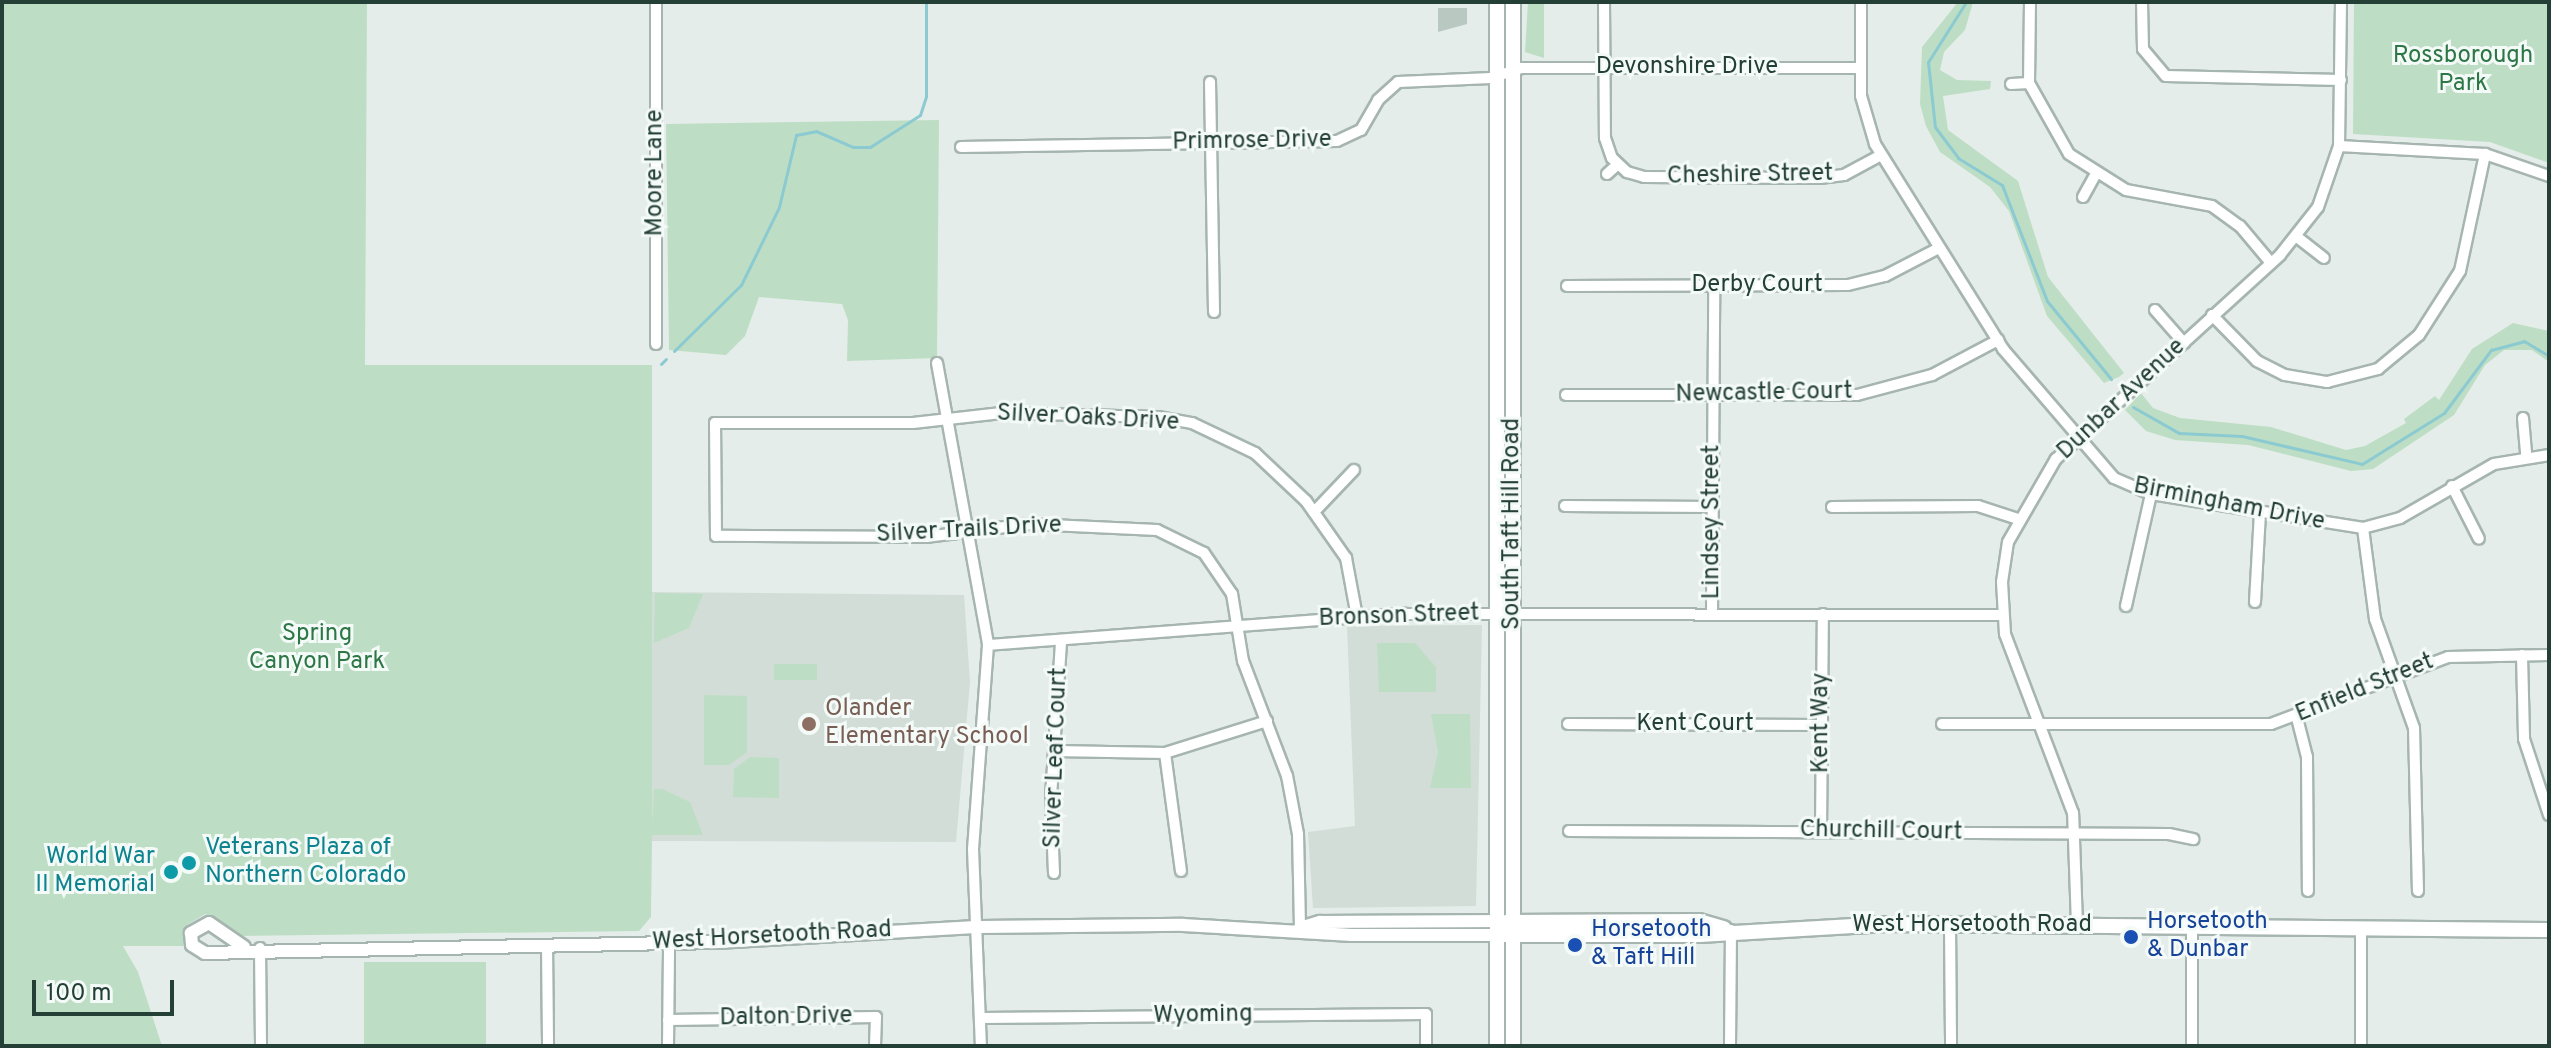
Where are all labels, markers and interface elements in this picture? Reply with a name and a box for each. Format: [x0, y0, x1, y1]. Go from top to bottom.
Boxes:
park label: Rossborough Park [2393, 43, 2533, 99]
street label: Devonshire Drive [1596, 54, 1778, 82]
street label: Moore Lane [642, 110, 670, 236]
street label: Primrose Drive [1172, 126, 1332, 158]
street label: Cheshire Street [1667, 160, 1833, 192]
street label: Derby Court [1691, 272, 1823, 300]
street label: Dunbar Avenue [2052, 333, 2192, 467]
street label: Newcastle Court [1675, 378, 1853, 410]
street label: Silver Oaks Drive [996, 400, 1180, 438]
street label: South Taft Hill Road [1499, 417, 1527, 631]
street label: Lindsey Street [1699, 445, 1727, 599]
street label: Birmingham Drive [2131, 472, 2327, 538]
street label: Silver Trails Drive [875, 512, 1063, 550]
street label: Bronson Street [1318, 600, 1480, 634]
park label: Spring Canyon Park [249, 621, 385, 677]
street label: Enfield Street [2292, 648, 2438, 730]
street label: Silver Leaf Court [1039, 667, 1075, 849]
street label: Kent Way [1808, 672, 1836, 774]
place label: Olander Elementary School [825, 696, 1029, 752]
street label: Kent Court [1636, 711, 1754, 739]
marker: Olander Elementary School [800, 715, 818, 733]
street label: Churchill Court [1799, 816, 1963, 848]
place label: Veterans Plaza of Northern Colorado [205, 835, 406, 891]
place label: World War II Memorial [35, 844, 155, 900]
marker: Veterans Plaza of Northern Colorado [180, 854, 198, 872]
marker: World War II Memorial [162, 863, 180, 881]
place label: Horsetooth & Dunbar [2147, 909, 2268, 965]
street label: West Horsetooth Road [1852, 912, 2092, 940]
street label: West Horsetooth Road [651, 916, 893, 958]
place label: Horsetooth & Taft Hill [1591, 917, 1712, 973]
marker: Horsetooth & Dunbar [2122, 928, 2140, 946]
marker: Horsetooth & Taft Hill [1566, 936, 1584, 954]
scale bar [36, 964, 178, 1014]
text: 100 m [46, 979, 112, 1009]
street label: Wyoming [1153, 1001, 1253, 1031]
street label: Dalton Drive [719, 1002, 853, 1034]

